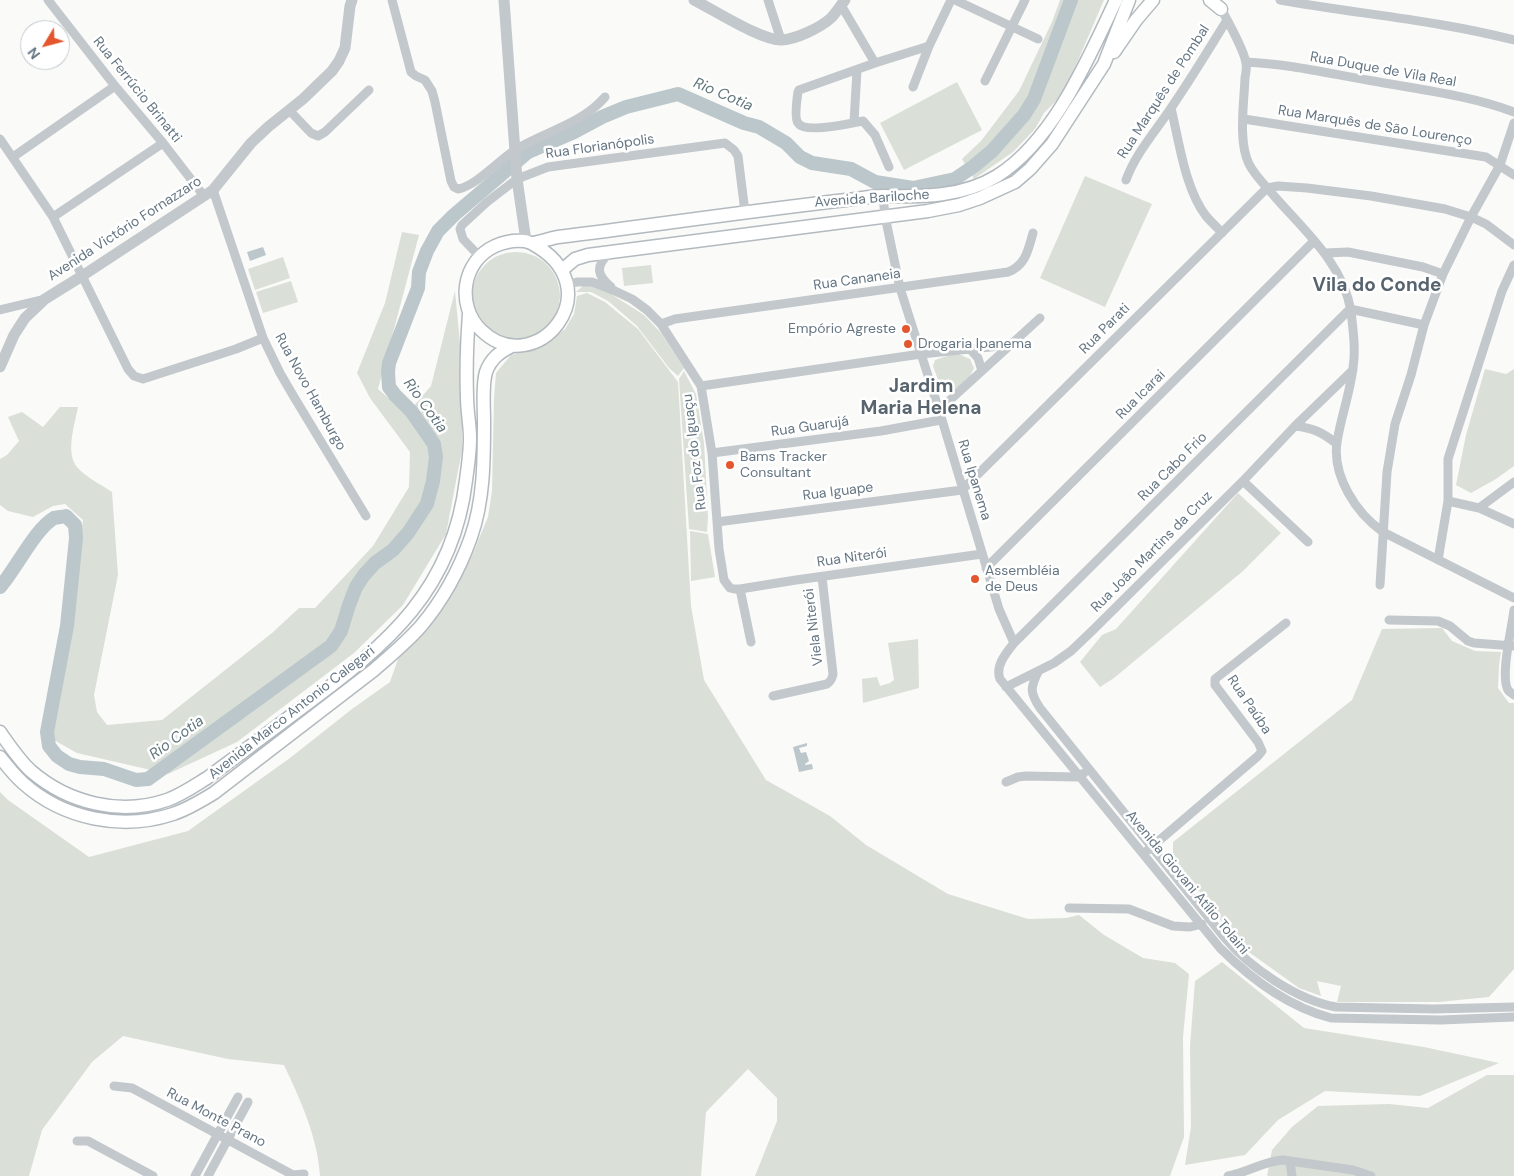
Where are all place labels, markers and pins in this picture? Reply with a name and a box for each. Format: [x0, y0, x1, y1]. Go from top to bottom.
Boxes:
place label: Empório Agreste [788, 321, 896, 337]
marker: Empório Agreste [900, 323, 912, 335]
place label: Drogaria Ipanema [918, 336, 1032, 352]
marker: Drogaria Ipanema [902, 338, 914, 350]
place label: Bams Tracker Consultant [740, 449, 827, 482]
marker: Bams Tracker Consultant [724, 459, 736, 471]
place label: Assembléia de Deus [985, 563, 1060, 596]
marker: Assembléia de Deus [969, 573, 981, 585]

